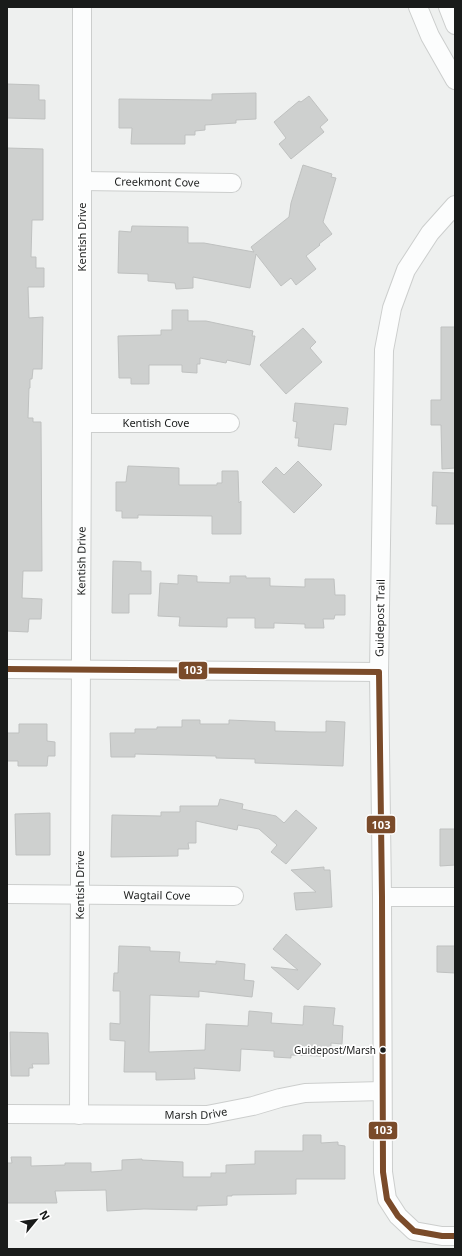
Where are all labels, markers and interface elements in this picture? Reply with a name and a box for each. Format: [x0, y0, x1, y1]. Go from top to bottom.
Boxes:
street label: Creekmont Cove [114, 173, 200, 190]
street label: Kentish Drive [74, 203, 89, 271]
street label: Kentish Cove [123, 415, 189, 430]
street label: Kentish Drive [73, 527, 89, 595]
street label: Guidepost Trail [371, 579, 388, 657]
line badge: 103 [178, 661, 208, 680]
text: 103 [184, 662, 202, 677]
line badge: 103 [366, 815, 396, 834]
text: 103 [372, 817, 390, 832]
street label: Kentish Drive [72, 851, 87, 919]
street label: Wagtail Cove [123, 887, 191, 903]
place label: Guidepost/Marsh [294, 1043, 376, 1057]
marker: Guidepost/Marsh [378, 1045, 388, 1055]
street label: Marsh Drive [165, 1103, 228, 1122]
line badge: 103 [368, 1121, 398, 1140]
text: 103 [374, 1122, 392, 1137]
north arrow [16, 1200, 56, 1240]
text: N [36, 1207, 54, 1222]

